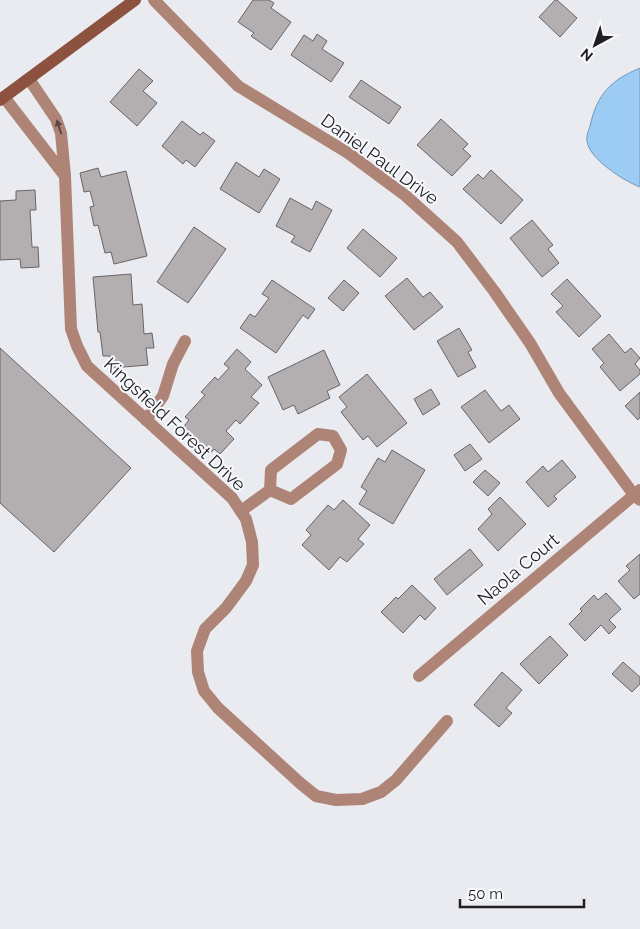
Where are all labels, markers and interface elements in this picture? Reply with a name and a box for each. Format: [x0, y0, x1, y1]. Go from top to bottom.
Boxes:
north arrow [570, 20, 620, 70]
text: N [577, 45, 596, 65]
street label: Daniel Paul Drive [317, 109, 443, 209]
one-way arrow [55, 120, 62, 135]
street label: Kingsfield Forest Drive [100, 353, 250, 495]
street label: Naola Court [473, 529, 563, 609]
scale bar [460, 876, 584, 908]
text: 50 m [468, 885, 503, 903]

